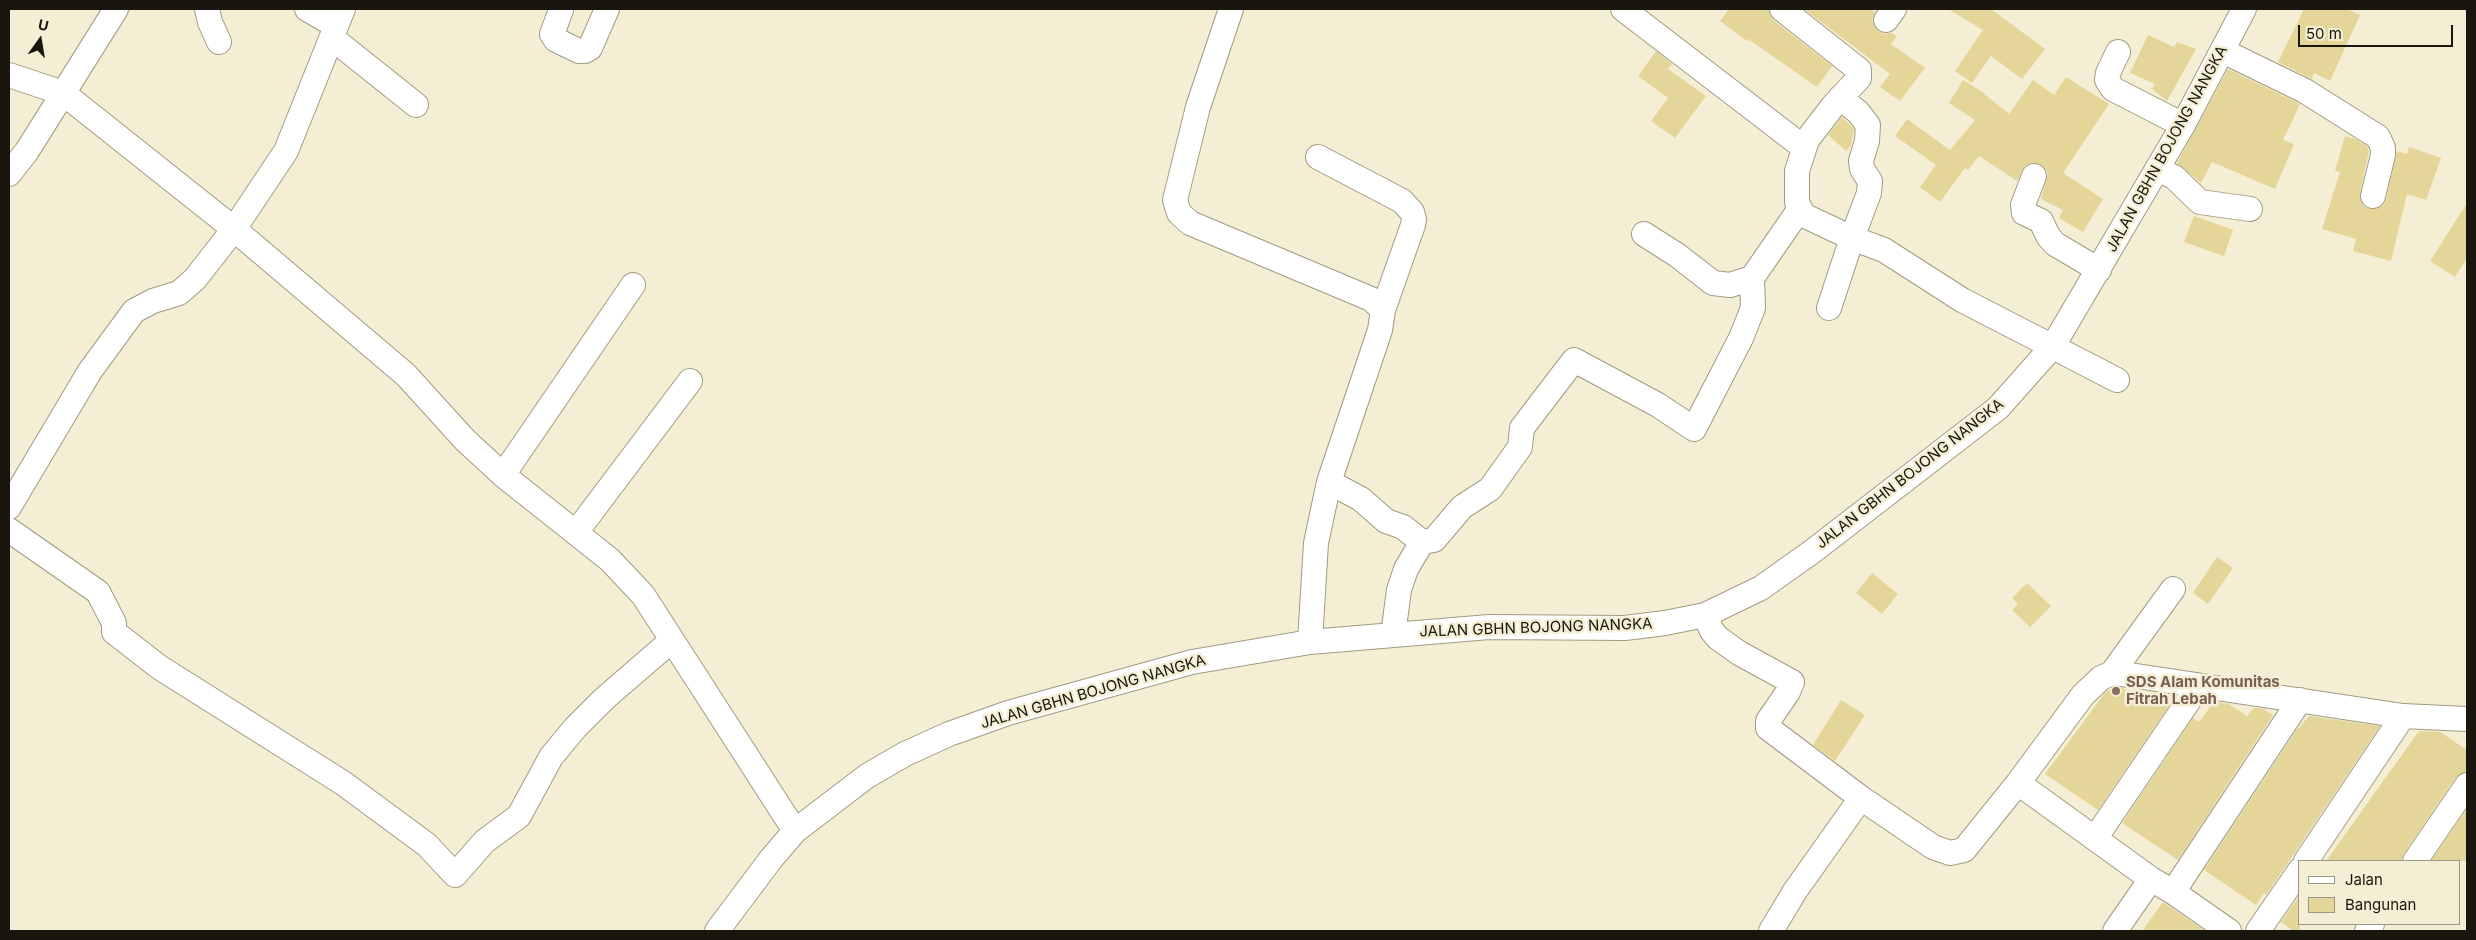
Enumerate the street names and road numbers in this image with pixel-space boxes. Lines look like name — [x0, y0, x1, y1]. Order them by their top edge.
street label: JALAN GBHN BOJONG NANGKA — [2103, 43, 2231, 255]
street label: JALAN GBHN BOJONG NANGKA — [1813, 395, 2007, 553]
street label: JALAN GBHN BOJONG NANGKA — [1419, 615, 1653, 641]
street label: JALAN GBHN BOJONG NANGKA — [978, 651, 1208, 733]

